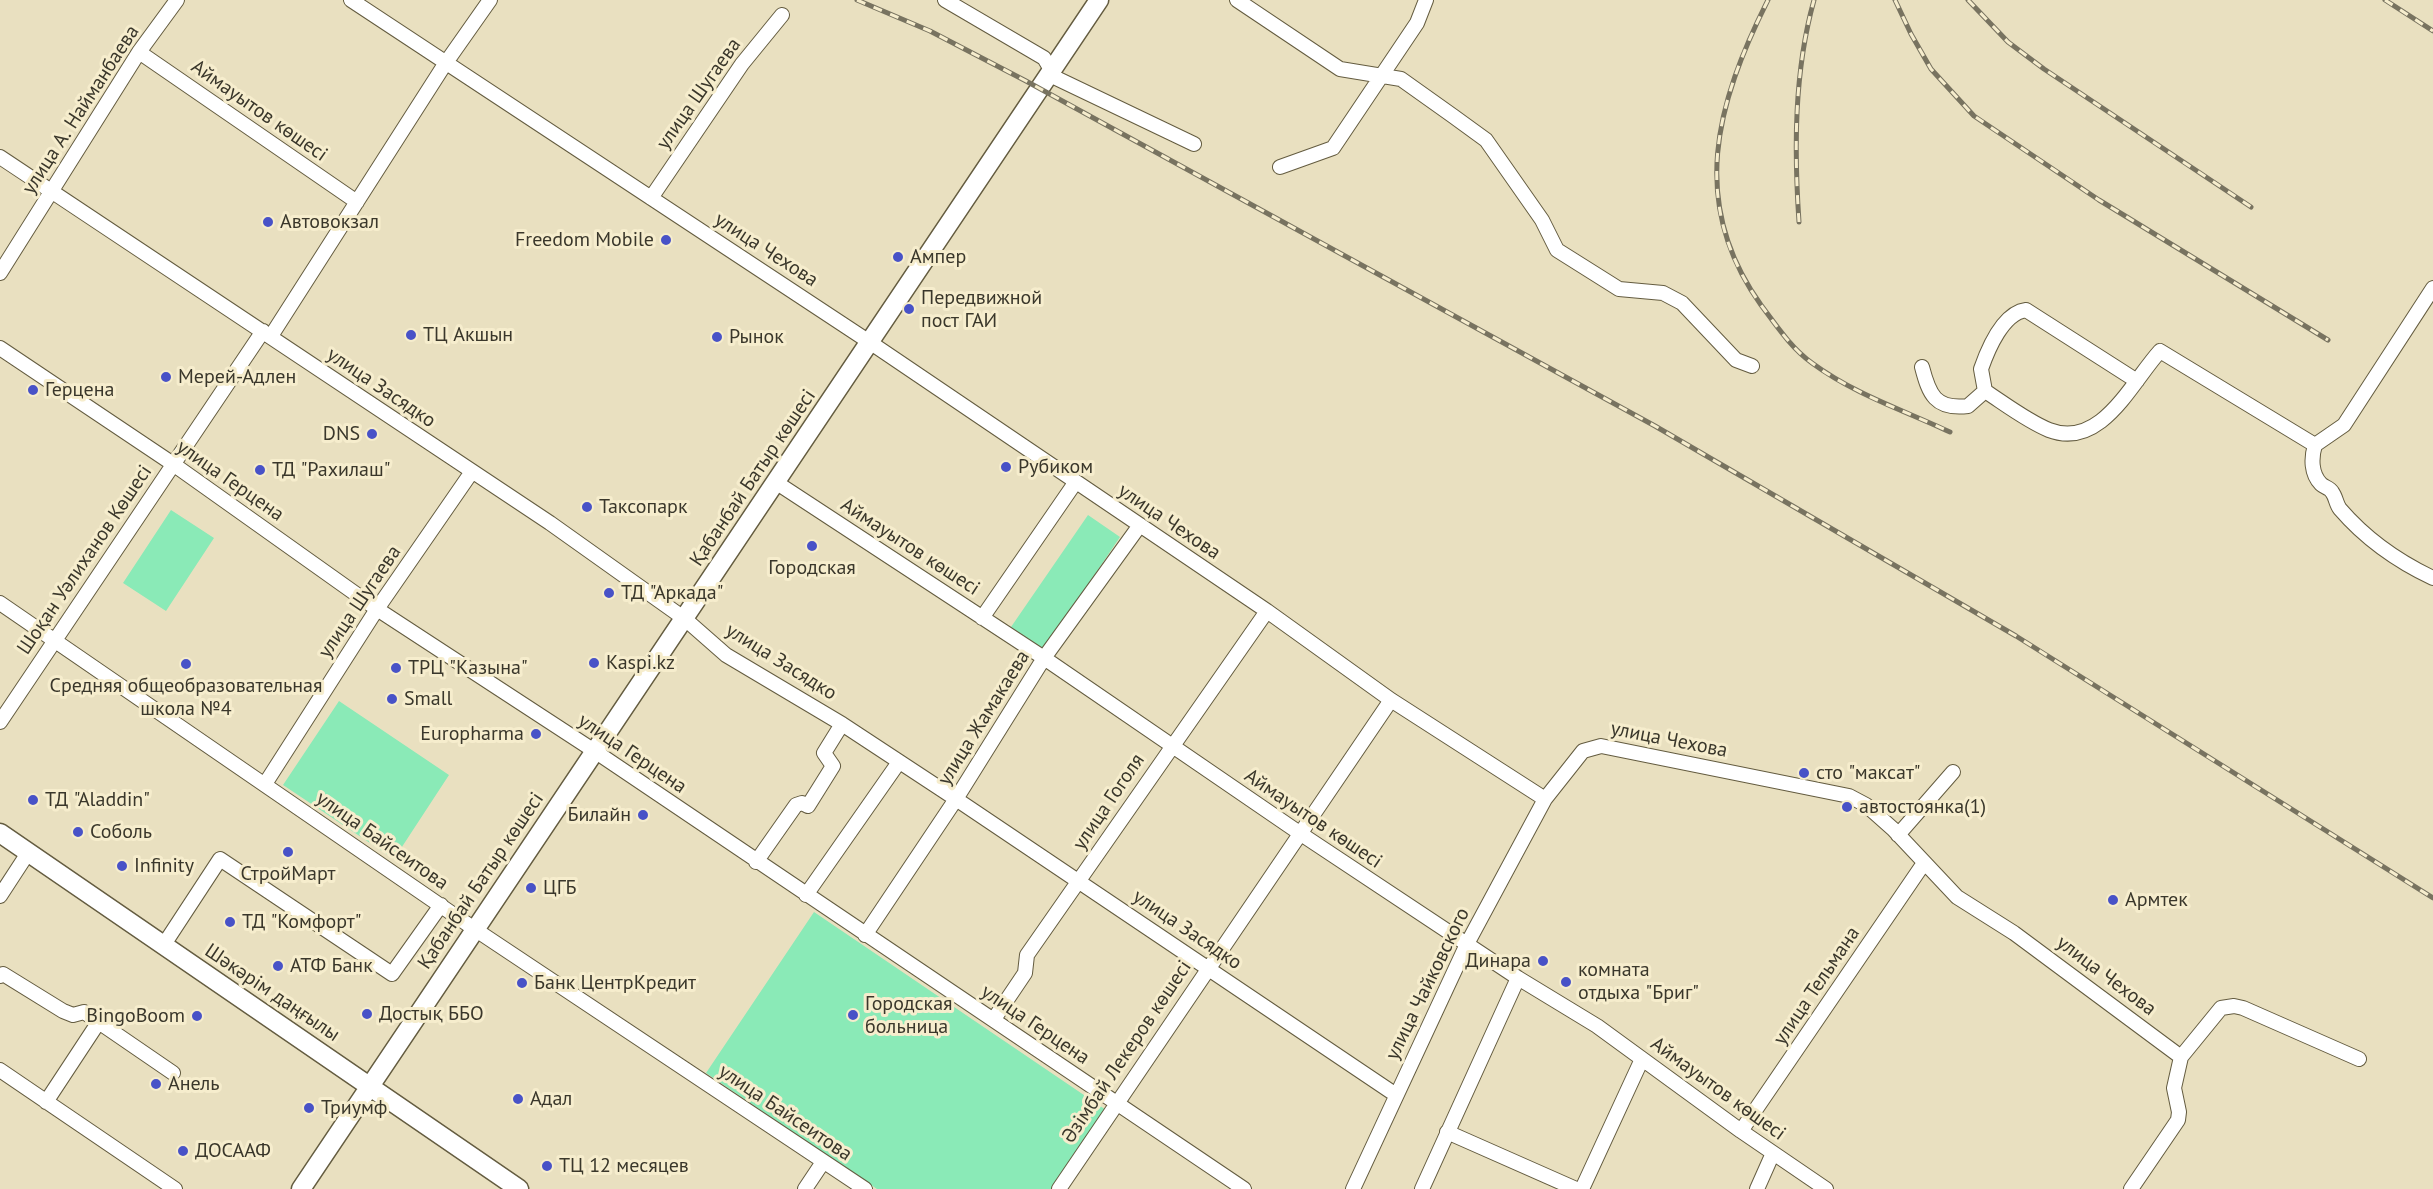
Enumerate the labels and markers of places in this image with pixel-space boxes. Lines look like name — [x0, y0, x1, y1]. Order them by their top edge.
place label: Автовокзал — [280, 210, 379, 234]
marker: Автовокзал — [261, 215, 275, 229]
place label: Freedom Mobile — [515, 228, 654, 252]
marker: Freedom Mobile — [659, 233, 673, 247]
place label: Ампер — [910, 245, 966, 269]
marker: Ампер — [891, 250, 905, 264]
place label: Передвижной пост ГАИ — [921, 286, 1042, 333]
marker: Передвижной пост ГАИ — [902, 302, 916, 316]
place label: ТЦ Акшын — [423, 323, 513, 347]
place label: Рынок — [729, 325, 784, 349]
marker: ТЦ Акшын — [404, 328, 418, 342]
marker: Рынок — [710, 330, 724, 344]
place label: Мерей-Адлен — [178, 365, 296, 389]
marker: Мерей-Адлен — [159, 370, 173, 384]
place label: Герцена — [45, 378, 114, 402]
marker: Герцена — [26, 383, 40, 397]
place label: DNS — [323, 422, 360, 446]
marker: DNS — [365, 427, 379, 441]
place label: Рубиком — [1018, 455, 1093, 479]
place label: ТД "Рахилаш" — [272, 458, 390, 482]
marker: Рубиком — [999, 460, 1013, 474]
marker: ТД "Рахилаш" — [253, 463, 267, 477]
place label: Таксопарк — [599, 495, 687, 519]
marker: Таксопарк — [580, 500, 594, 514]
marker: Городская — [805, 539, 819, 553]
place label: Городская — [768, 556, 856, 580]
place label: ТД "Аркада" — [621, 581, 723, 605]
marker: ТД "Аркада" — [602, 586, 616, 600]
place label: Kaspi.kz — [606, 651, 675, 675]
place label: ТРЦ "Казына" — [408, 656, 528, 680]
marker: Kaspi.kz — [587, 656, 601, 670]
marker: Средняя общеобразовательная школа №4 — [179, 657, 193, 671]
marker: ТРЦ "Казына" — [389, 661, 403, 675]
place label: Средняя общеобразовательная школа №4 — [50, 674, 322, 721]
place label: Small — [404, 687, 452, 711]
marker: Small — [385, 692, 399, 706]
place label: Europharma — [420, 722, 524, 746]
marker: Europharma — [529, 727, 543, 741]
place label: сто "максат" — [1816, 761, 1921, 785]
marker: сто "максат" — [1797, 766, 1811, 780]
place label: ТД "Aladdin" — [45, 788, 150, 812]
marker: ТД "Aladdin" — [26, 793, 40, 807]
place label: автостоянка(1) — [1859, 795, 1986, 819]
marker: автостоянка(1) — [1840, 800, 1854, 814]
place label: Билайн — [567, 803, 631, 827]
marker: Билайн — [636, 808, 650, 822]
place label: Соболь — [90, 820, 152, 844]
marker: Соболь — [71, 825, 85, 839]
marker: СтройМарт — [281, 845, 295, 859]
place label: Infinity — [134, 854, 194, 878]
marker: Infinity — [115, 859, 129, 873]
place label: СтройМарт — [241, 862, 335, 886]
place label: ЦГБ — [543, 876, 577, 900]
marker: ЦГБ — [524, 881, 538, 895]
place label: Армтек — [2125, 888, 2188, 912]
marker: Армтек — [2106, 893, 2120, 907]
place label: ТД "Комфорт" — [242, 910, 361, 934]
marker: ТД "Комфорт" — [223, 915, 237, 929]
place label: Динара — [1465, 949, 1531, 973]
place label: АТФ Банк — [290, 954, 373, 978]
marker: Динара — [1536, 954, 1550, 968]
place label: комната отдыха "Бриг" — [1578, 958, 1699, 1005]
marker: АТФ Банк — [271, 959, 285, 973]
place label: Банк ЦентрКредит — [534, 971, 696, 995]
marker: комната отдыха "Бриг" — [1559, 975, 1573, 989]
marker: Банк ЦентрКредит — [515, 976, 529, 990]
place label: Городская больница — [865, 992, 953, 1039]
place label: Достық ББО — [379, 1002, 484, 1026]
place label: BingoBoom — [86, 1004, 185, 1028]
marker: Достық ББО — [360, 1007, 374, 1021]
marker: Городская больница — [846, 1008, 860, 1022]
marker: BingoBoom — [190, 1009, 204, 1023]
place label: Анель — [168, 1072, 220, 1096]
marker: Анель — [149, 1077, 163, 1091]
place label: Адал — [530, 1087, 572, 1111]
marker: Адал — [511, 1092, 525, 1106]
place label: Триумф — [321, 1096, 387, 1120]
marker: Триумф — [302, 1101, 316, 1115]
place label: ДОСААФ — [195, 1139, 271, 1163]
marker: ДОСААФ — [176, 1144, 190, 1158]
place label: ТЦ 12 месяцев — [559, 1154, 689, 1178]
marker: ТЦ 12 месяцев — [540, 1159, 554, 1173]

